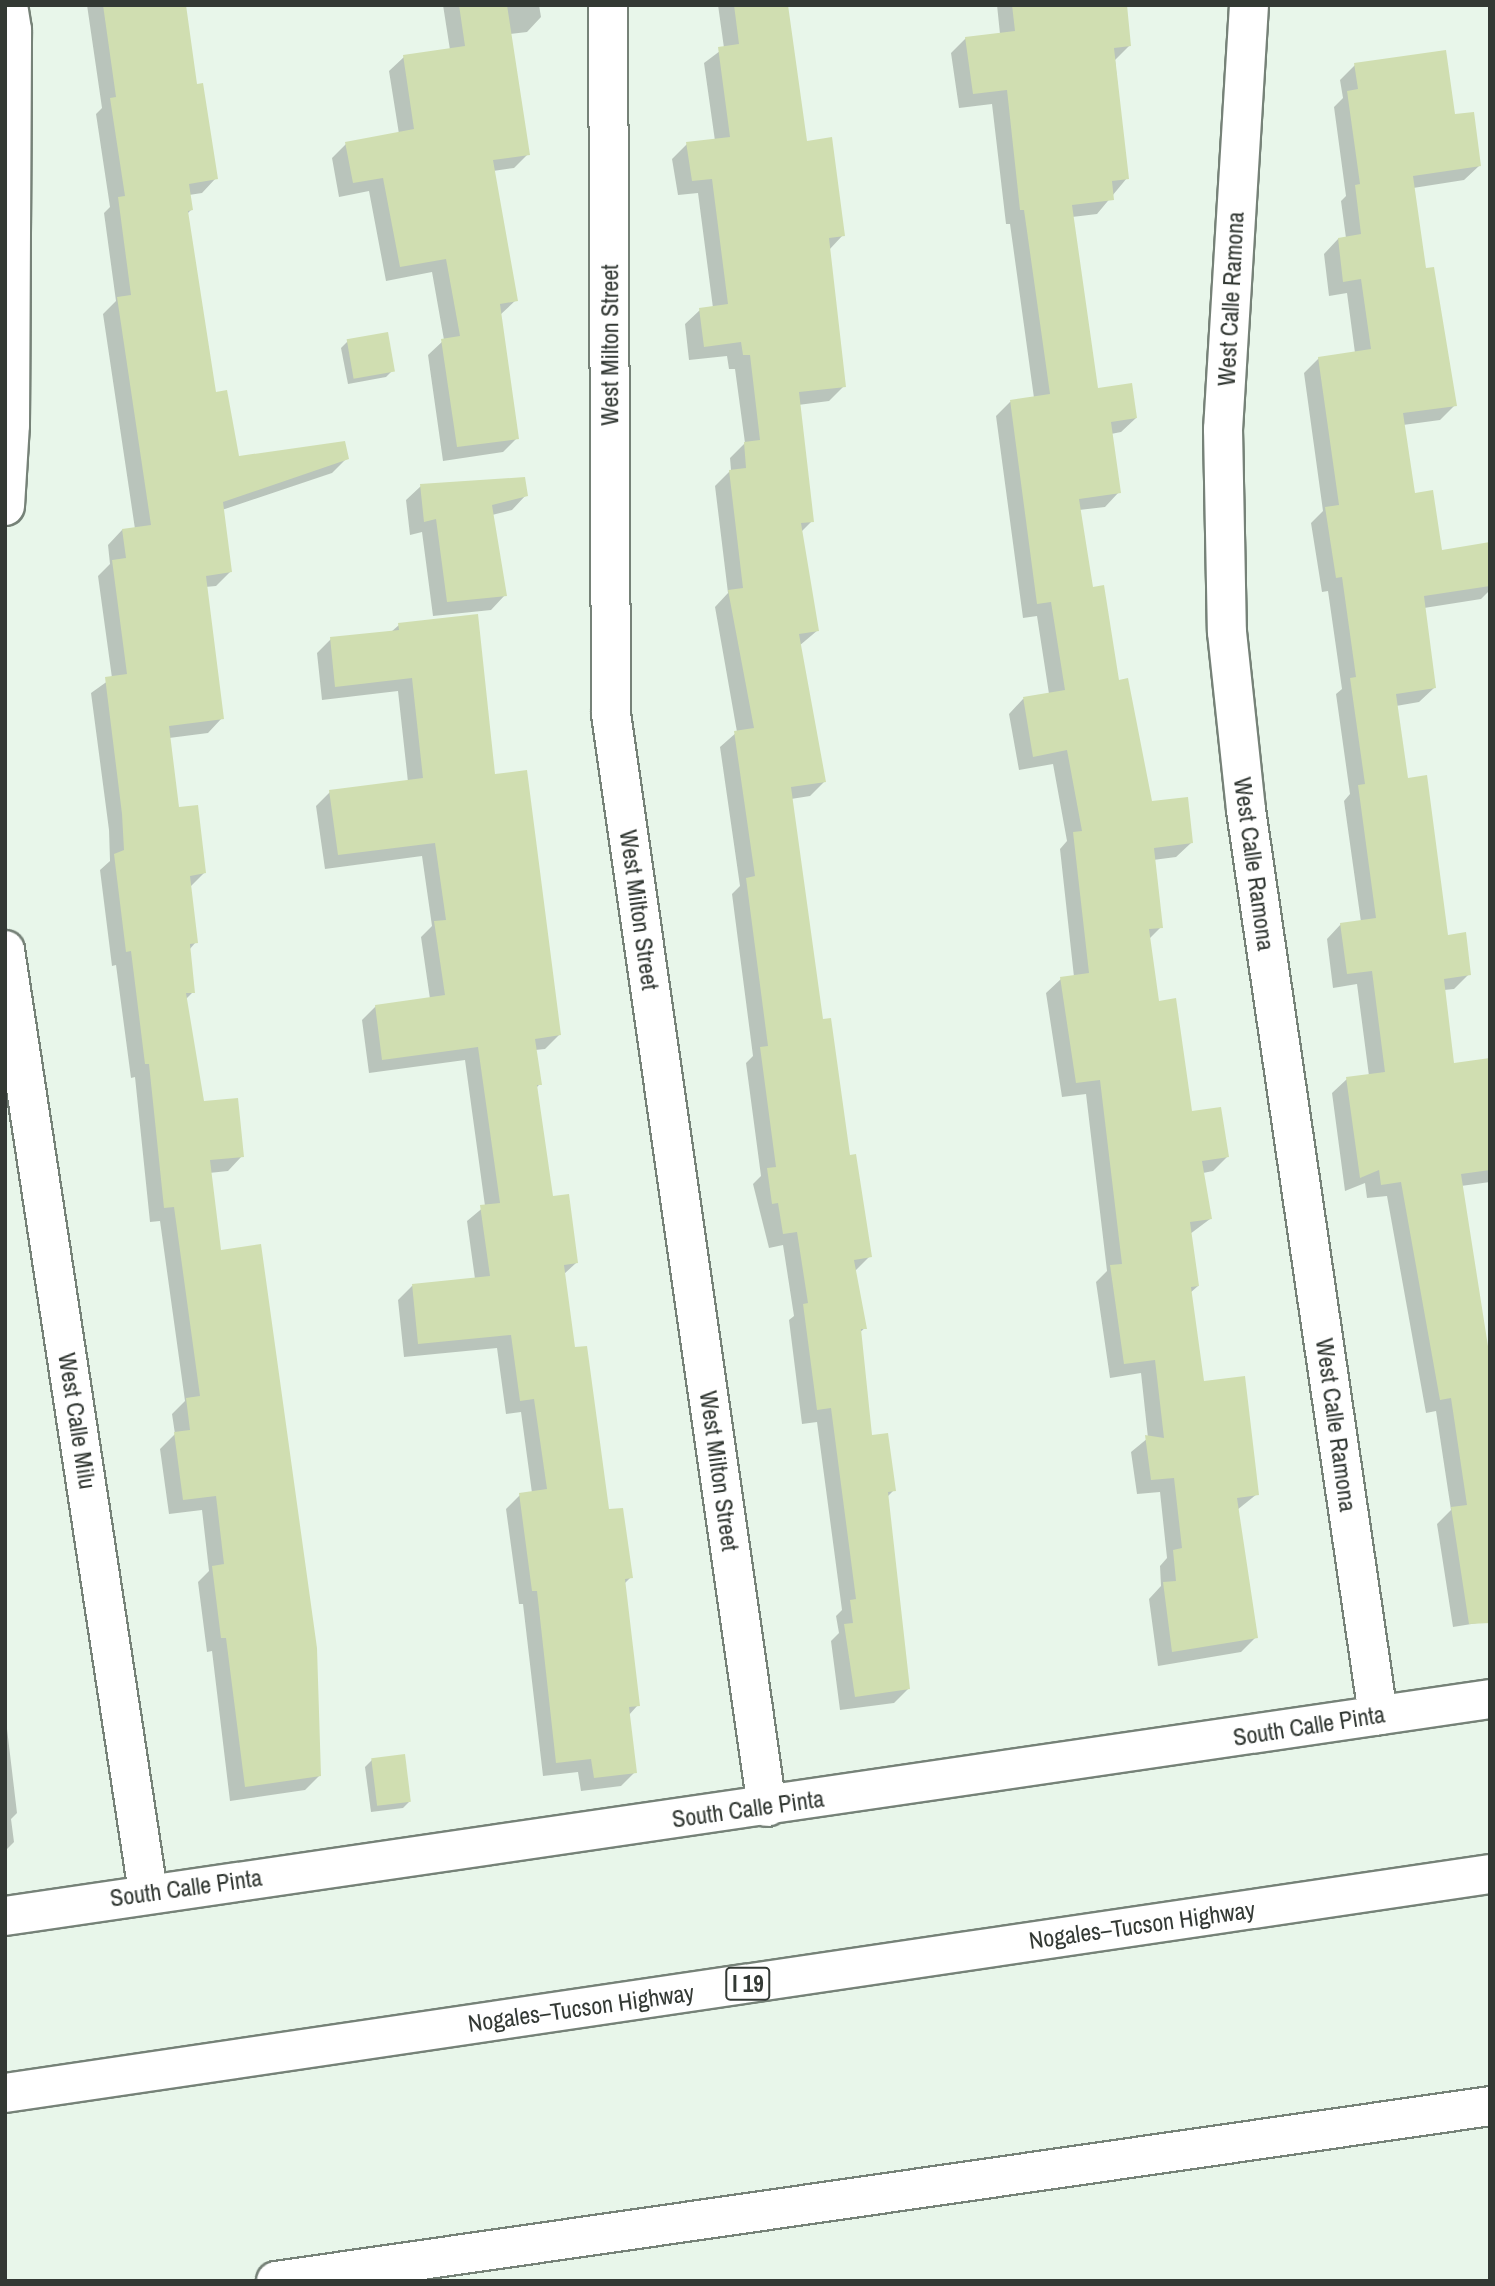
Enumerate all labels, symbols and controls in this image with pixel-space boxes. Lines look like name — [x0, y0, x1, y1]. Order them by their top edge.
street label: West Calle Ramona — [1212, 211, 1250, 387]
street label: West Milton Street — [596, 264, 624, 426]
street label: West Calle Ramona — [1228, 776, 1280, 952]
street label: West Milton Street — [613, 828, 665, 992]
street label: West Calle Ramona — [1310, 1337, 1362, 1513]
street label: West Calle Milu — [52, 1351, 102, 1491]
street label: West Milton Street — [693, 1389, 745, 1553]
street label: South Calle Pinta — [1231, 1700, 1387, 1752]
street label: South Calle Pinta — [670, 1784, 826, 1834]
street label: South Calle Pinta — [108, 1863, 264, 1913]
street label: Nogales–Tucson Highway — [1027, 1895, 1257, 1955]
road number: I 19 — [725, 1965, 771, 2004]
street label: Nogales–Tucson Highway — [466, 1978, 696, 2038]

